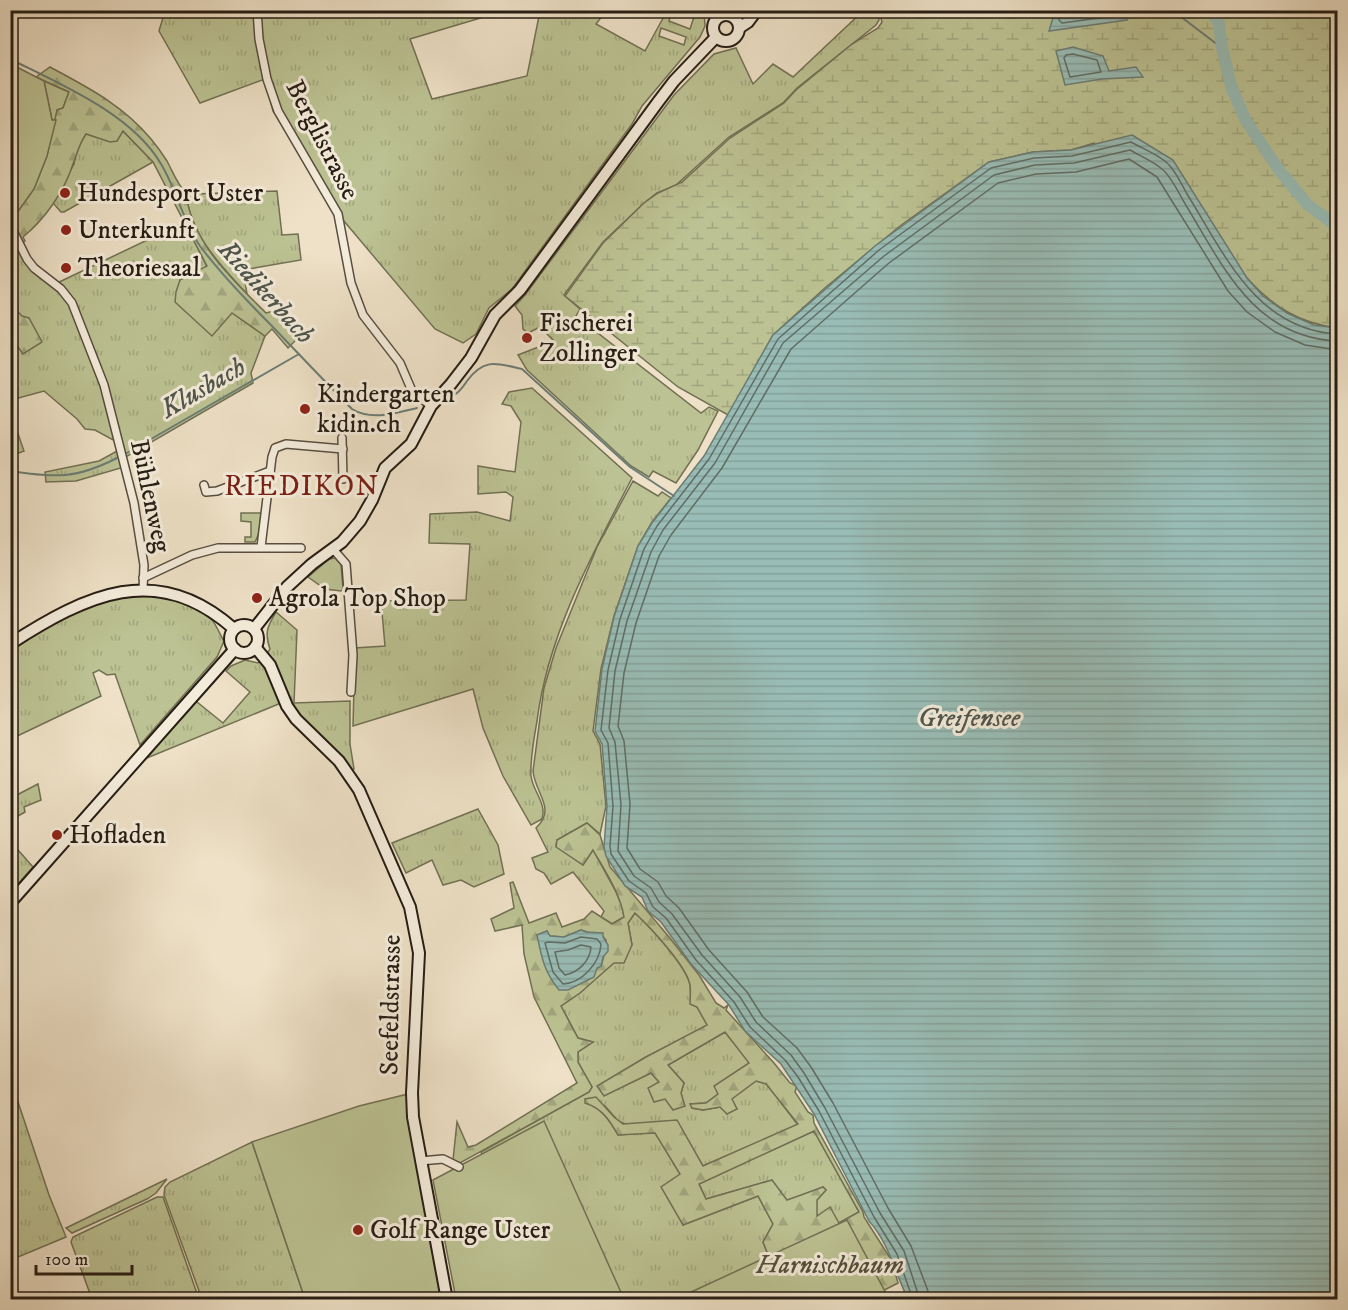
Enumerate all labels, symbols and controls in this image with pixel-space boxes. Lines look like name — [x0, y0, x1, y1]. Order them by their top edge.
street label: Berglistrasse — [278, 75, 366, 205]
place label: Hundesport Uster — [77, 177, 263, 210]
marker: Hundesport Uster — [58, 186, 72, 200]
place label: Unterkunft — [78, 214, 195, 247]
marker: Unterkunft — [59, 223, 73, 237]
water label: Riedikerbach — [210, 232, 322, 351]
place label: Theoriesaal — [78, 252, 200, 285]
marker: Theoriesaal — [59, 261, 73, 275]
place label: Fischerei Zollinger — [539, 307, 638, 370]
marker: Fischerei Zollinger — [520, 331, 534, 345]
water label: Klusbach — [153, 350, 252, 426]
place label: Kindergarten kidin.ch — [317, 378, 455, 441]
marker: Kindergarten kidin.ch — [298, 402, 312, 416]
street label: Bühlenweg — [122, 437, 178, 556]
district label: RIEDIKON — [224, 469, 380, 504]
place label: Agrola Top Shop — [269, 582, 446, 615]
marker: Agrola Top Shop — [250, 591, 264, 605]
water label: Greifensee — [918, 701, 1021, 735]
place label: Hofladen — [69, 819, 167, 852]
marker: Hofladen — [50, 828, 64, 842]
street label: Seefeldstrasse — [373, 934, 409, 1076]
place label: Golf Range Uster — [370, 1214, 551, 1247]
marker: Golf Range Uster — [351, 1223, 365, 1237]
scale bar — [36, 1238, 132, 1276]
text: 100 m — [45, 1249, 88, 1271]
park label: Harnischbaum — [755, 1249, 904, 1282]

